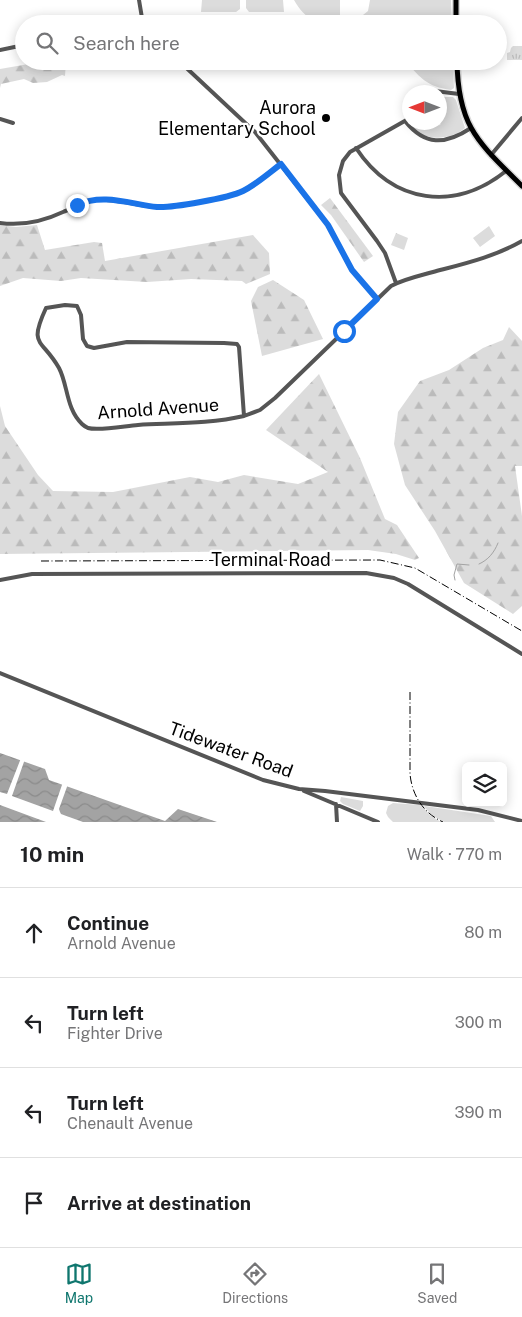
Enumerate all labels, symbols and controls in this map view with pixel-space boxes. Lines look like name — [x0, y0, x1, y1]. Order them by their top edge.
search box — [15, 15, 507, 70]
icon: search — [33, 29, 61, 57]
text: Search here — [73, 32, 180, 54]
north arrow — [402, 85, 447, 130]
place label: Aurora Elementary School — [158, 97, 316, 139]
marker: Aurora Elementary School — [320, 112, 332, 124]
route end — [66, 194, 89, 217]
route start — [333, 320, 356, 343]
street label: Arnold Avenue — [96, 394, 220, 423]
street label: Terminal Road — [211, 549, 331, 570]
street label: Tidewater Road — [166, 717, 296, 782]
map controls — [462, 762, 507, 807]
button: layers — [462, 762, 507, 807]
text: 10 min — [20, 842, 84, 867]
text: Walk · 770 m — [407, 845, 502, 864]
text: Continue — [67, 912, 149, 934]
icon: ahead — [20, 919, 48, 947]
text: 80 m — [464, 923, 502, 942]
text: Arnold Avenue — [67, 934, 176, 953]
text: Turn left — [67, 1002, 144, 1024]
icon: left — [20, 1009, 48, 1037]
text: 300 m — [455, 1013, 502, 1032]
text: Fighter Drive — [67, 1024, 163, 1043]
text: Turn left — [67, 1092, 144, 1114]
icon: left — [20, 1099, 48, 1127]
text: 390 m — [455, 1103, 502, 1122]
text: Chenault Avenue — [67, 1114, 193, 1133]
icon: arrive — [20, 1189, 48, 1217]
text: Arrive at destination — [67, 1192, 251, 1214]
tab: Map — [65, 1260, 93, 1306]
tab: Directions — [222, 1260, 288, 1306]
tab: Saved — [417, 1260, 457, 1306]

